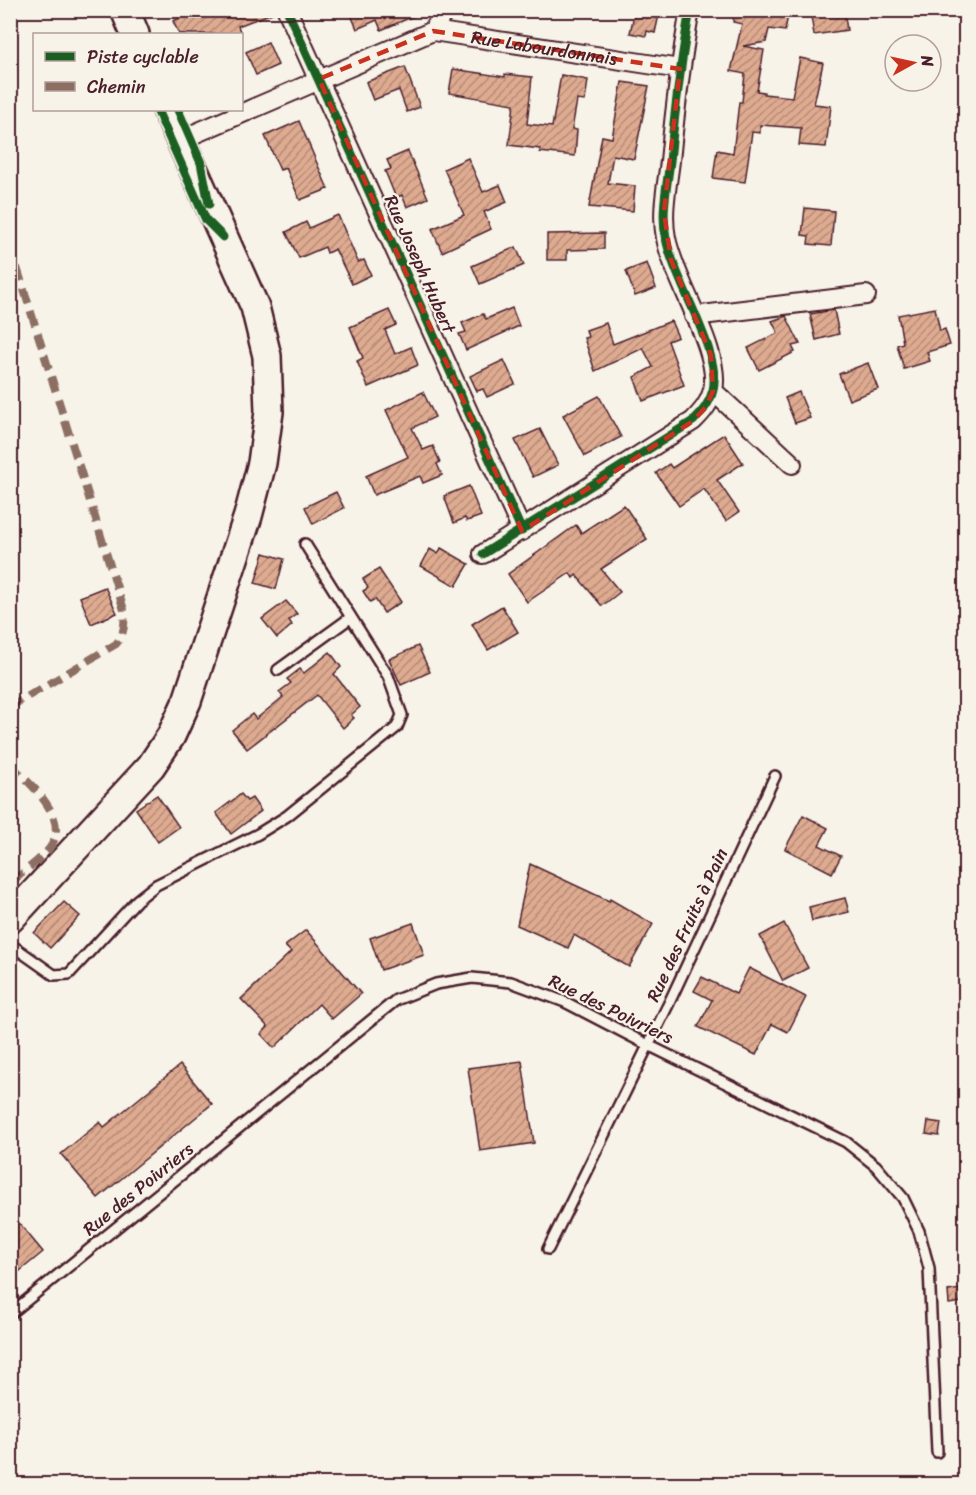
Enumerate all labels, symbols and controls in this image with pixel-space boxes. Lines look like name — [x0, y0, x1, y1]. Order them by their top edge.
street label: Rue Labourdonnais — [469, 21, 620, 75]
legend — [33, 33, 243, 111]
north arrow — [883, 33, 943, 93]
text: Piste cyclable — [87, 41, 199, 73]
text: N — [912, 52, 943, 69]
text: Chemin — [87, 71, 146, 103]
street label: Rue Joseph Hubert — [375, 190, 465, 339]
street label: Rue des Fruits à Pain — [637, 842, 737, 1007]
street label: Rue des Poivriers — [543, 965, 679, 1053]
street label: Rue des Poivriers — [75, 1134, 201, 1244]

